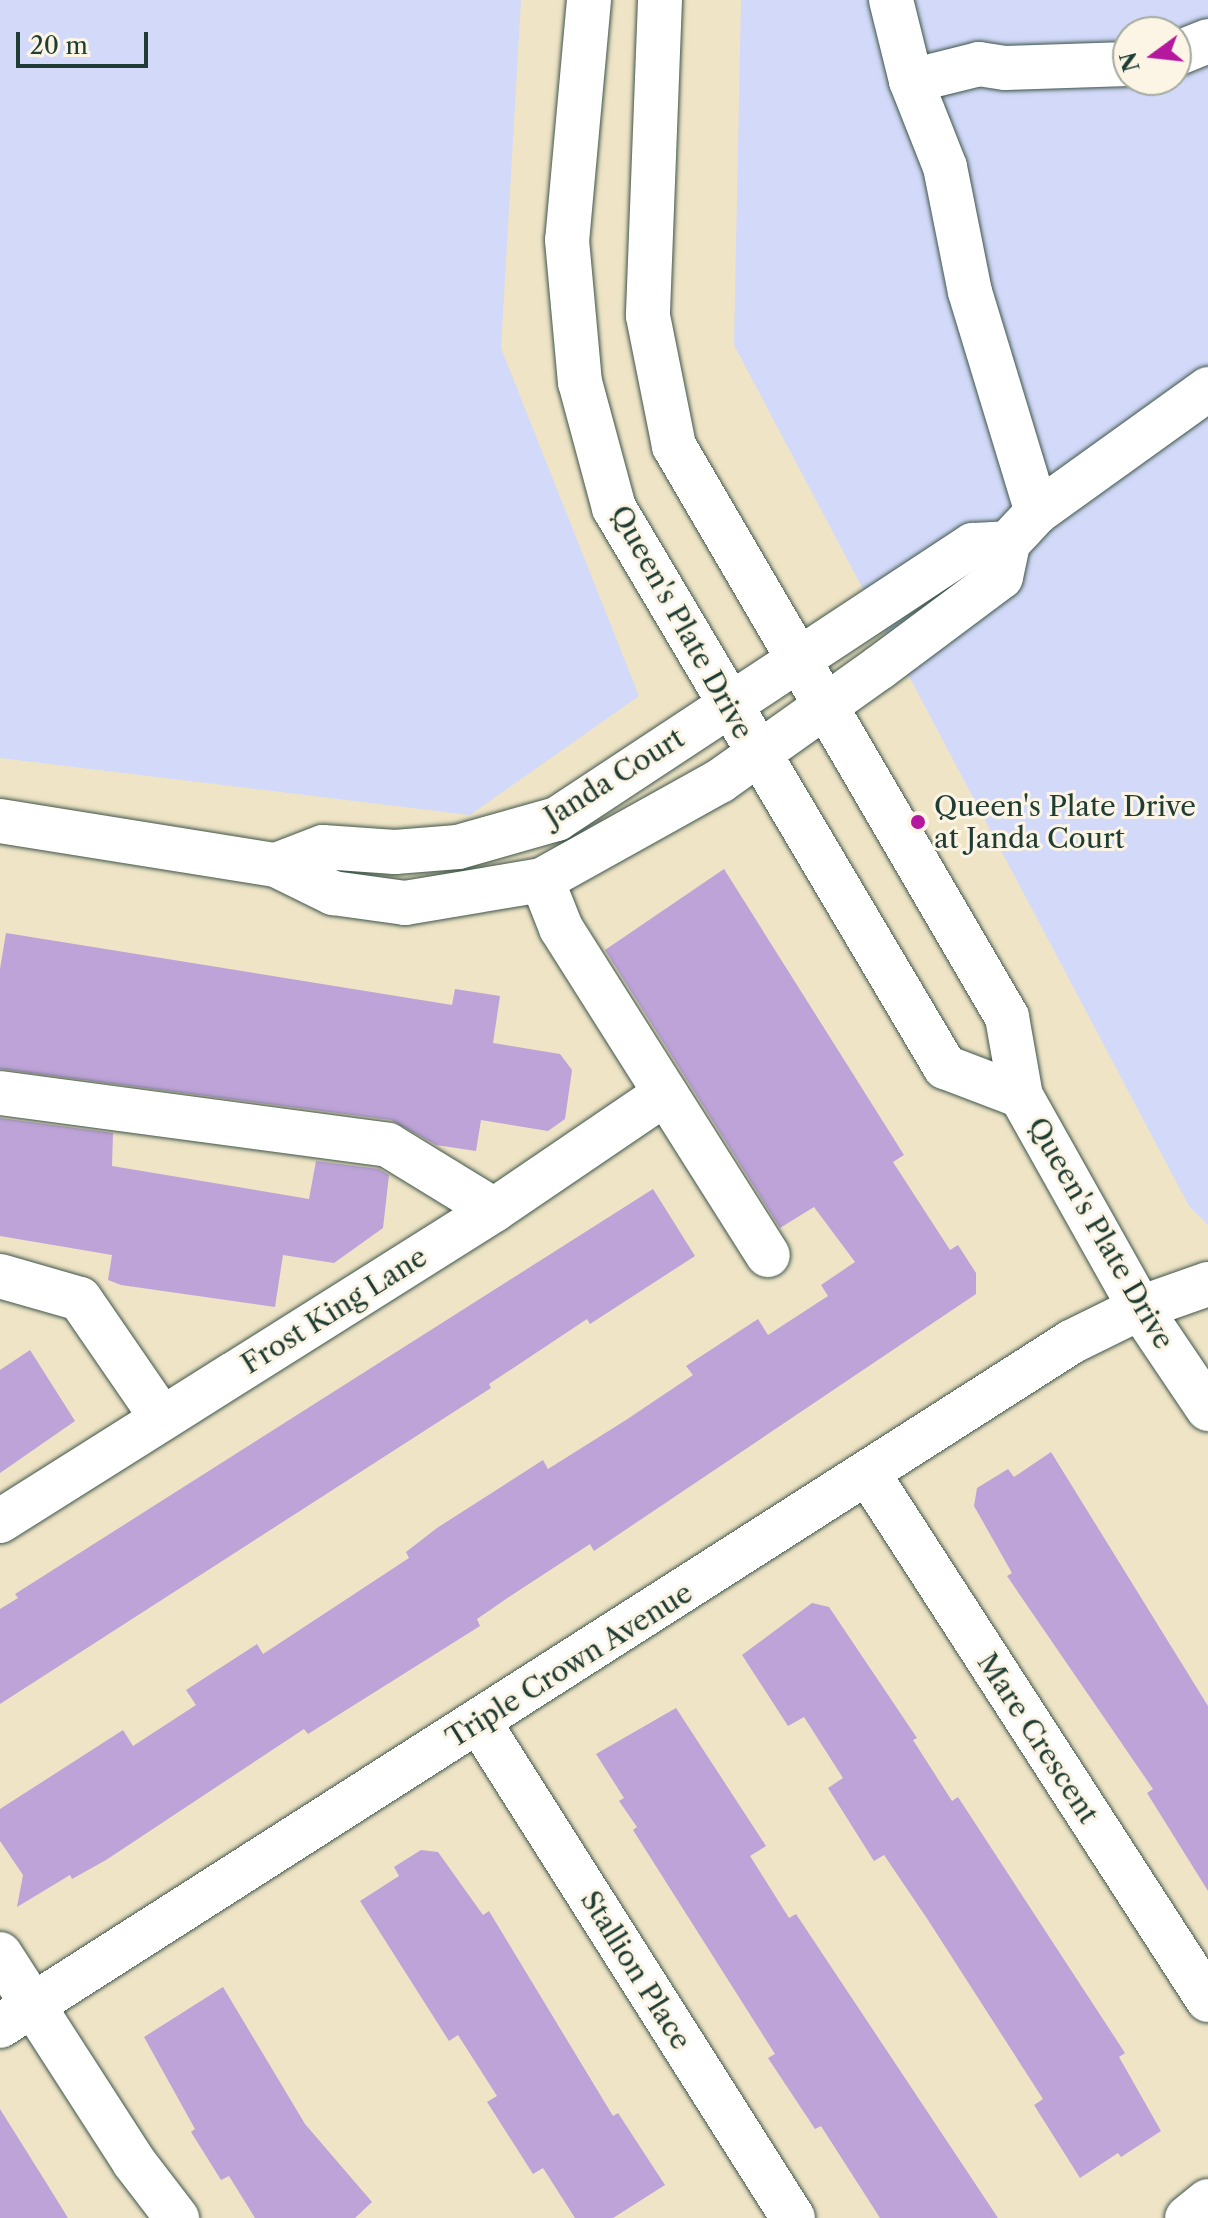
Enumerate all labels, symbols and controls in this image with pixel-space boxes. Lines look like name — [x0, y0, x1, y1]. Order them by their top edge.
scale bar — [20, 16, 152, 66]
north arrow — [1112, 16, 1192, 96]
text: 20 m — [30, 31, 88, 60]
text: N — [1115, 49, 1146, 75]
street label: Queen's Plate Drive — [604, 499, 760, 745]
street label: Janda Court — [538, 721, 690, 833]
place label: Queen's Plate Drive at Janda Court — [934, 789, 1196, 855]
marker: Queen's Plate Drive at Janda Court — [909, 813, 927, 831]
street label: Queen's Plate Drive — [1021, 1111, 1181, 1355]
street label: Frost King Lane — [235, 1239, 433, 1381]
street label: Triple Crown Avenue — [439, 1575, 699, 1755]
street label: Mare Crescent — [971, 1647, 1105, 1829]
street label: Stallion Place — [574, 1884, 698, 2056]

